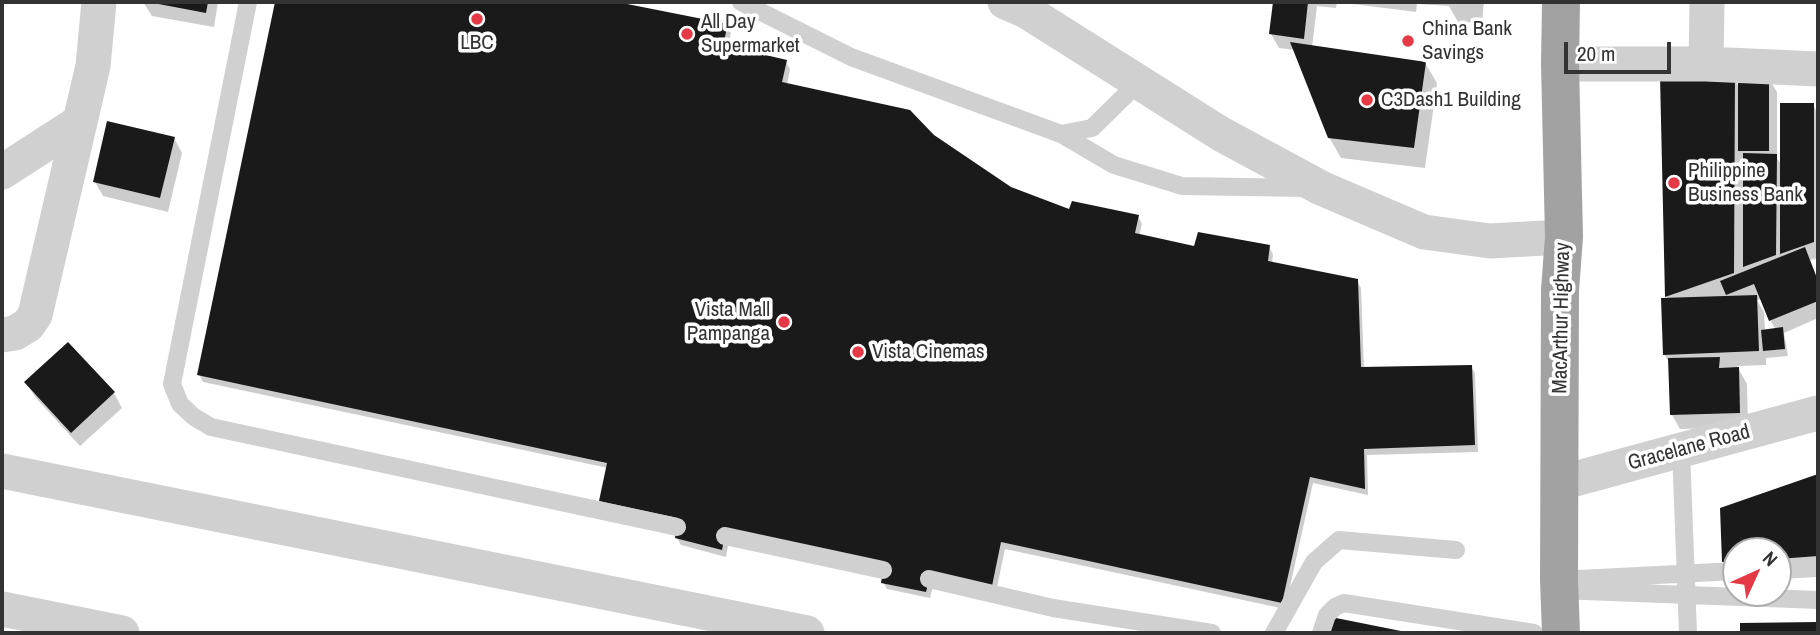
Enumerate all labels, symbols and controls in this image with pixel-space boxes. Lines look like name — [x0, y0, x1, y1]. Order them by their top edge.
place label: All Day Supermarket — [701, 9, 800, 59]
marker: LBC — [469, 11, 485, 27]
place label: China Bank Savings — [1422, 16, 1512, 66]
marker: All Day Supermarket — [679, 26, 695, 42]
scale bar — [1568, 28, 1675, 72]
place label: LBC — [460, 30, 494, 56]
marker: China Bank Savings — [1400, 33, 1416, 49]
text: 20 m — [1577, 39, 1615, 68]
place label: C3Dash1 Building — [1381, 87, 1521, 113]
marker: C3Dash1 Building — [1359, 92, 1375, 108]
place label: Philippine Business Bank — [1688, 158, 1803, 208]
marker: Philippine Business Bank — [1666, 175, 1682, 191]
street label: MacArthur Highway — [1548, 242, 1576, 394]
place label: Vista Mall Pampanga — [687, 297, 770, 347]
marker: Vista Mall Pampanga — [776, 314, 792, 330]
place label: Vista Cinemas — [872, 339, 985, 365]
marker: Vista Cinemas — [850, 344, 866, 360]
street label: Gracelane Road — [1625, 420, 1753, 476]
north arrow — [1722, 537, 1792, 607]
text: N — [1757, 545, 1784, 572]

